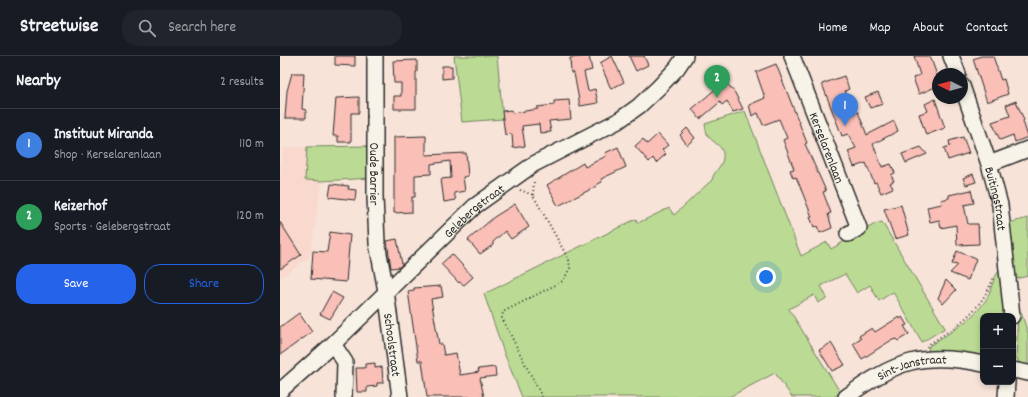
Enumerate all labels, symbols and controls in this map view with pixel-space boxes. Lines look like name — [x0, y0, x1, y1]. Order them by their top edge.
search box — [122, 10, 402, 46]
text: Streetwise — [20, 14, 98, 41]
icon: search — [136, 17, 158, 39]
text: Search here — [168, 17, 236, 39]
text: Home — [818, 18, 847, 38]
text: Map — [869, 18, 891, 38]
text: About — [913, 18, 944, 38]
text: Contact — [966, 18, 1008, 38]
pin: 2 — [704, 65, 730, 98]
north arrow — [932, 68, 968, 104]
text: Nearby — [16, 70, 60, 94]
text: 2 results — [220, 73, 264, 92]
pin: 1 — [832, 93, 858, 126]
street label: Kerselarenlaan — [803, 110, 848, 187]
text: Instituut Miranda — [54, 124, 153, 146]
text: 1 — [28, 135, 30, 154]
text: 110 m — [239, 135, 264, 154]
street label: Oude Barrier — [363, 143, 382, 206]
text: Shop · Kerselarenlaan — [54, 146, 161, 165]
street label: Buitingstraat — [978, 165, 1010, 232]
street label: Gelebergstraat — [440, 181, 510, 243]
text: Keizerhof — [54, 196, 107, 218]
text: 2 — [26, 207, 32, 226]
text: 120 m — [236, 207, 264, 226]
text: Sports · Gelebergstraat — [54, 218, 171, 237]
button: Save — [16, 264, 136, 304]
button: Share — [144, 264, 264, 304]
your location — [756, 267, 776, 287]
street label: Schoolstraat — [377, 312, 404, 378]
map controls — [980, 313, 1016, 385]
button: + — [980, 313, 1016, 349]
button: − — [980, 349, 1016, 385]
street label: Sint-Janstraat — [874, 352, 947, 387]

